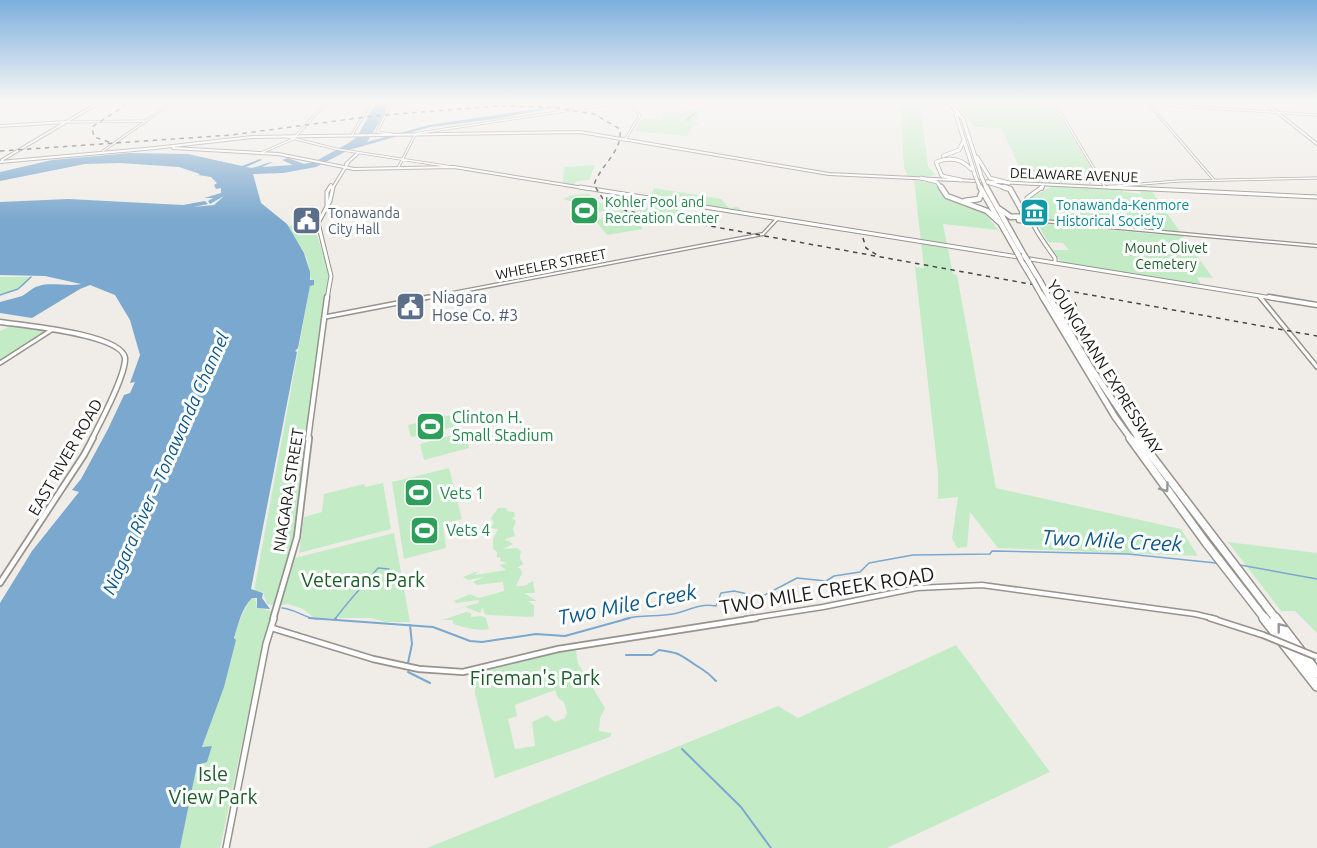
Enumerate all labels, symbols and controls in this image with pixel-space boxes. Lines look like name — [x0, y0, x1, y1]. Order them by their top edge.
street label: DELAWARE AVENUE — [1010, 165, 1139, 185]
sports icon: Kohler Pool and Recreation Center — [568, 194, 600, 226]
place label: Kohler Pool and Recreation Center — [605, 194, 720, 226]
museum icon: Tonawanda-Kenmore Historical Society — [1019, 197, 1051, 229]
place label: Tonawanda-Kenmore Historical Society — [1056, 197, 1189, 229]
public building icon: Tonawanda City Hall — [291, 205, 323, 237]
place label: Tonawanda City Hall — [328, 205, 400, 237]
park label: Mount Olivet Cemetery — [1125, 240, 1208, 272]
street label: WHEELER STREET — [494, 245, 608, 283]
street label: YOUNGMANN EXPRESSWAY — [1044, 276, 1167, 458]
place label: Niagara Hose Co. #3 — [432, 288, 518, 324]
public building icon: Niagara Hose Co. #3 — [395, 290, 427, 322]
water label: Niagara River – Tonawanda Channel — [98, 329, 232, 597]
street label: EAST RIVER ROAD — [24, 396, 106, 518]
place label: Clinton H. Small Stadium — [452, 408, 554, 444]
sports icon: Clinton H. Small Stadium — [415, 410, 447, 442]
street label: NIAGARA STREET — [269, 427, 307, 553]
sports icon: Vets 1 — [403, 477, 435, 509]
one-way arrow — [1158, 482, 1169, 493]
place label: Vets 1 — [440, 484, 484, 502]
sports icon: Vets 4 — [409, 514, 441, 546]
place label: Vets 4 — [446, 521, 490, 539]
water label: Two Mile Creek — [1041, 524, 1183, 556]
street label: TWO MILE CREEK ROAD — [718, 562, 936, 618]
park label: Veterans Park — [301, 568, 425, 591]
water label: Two Mile Creek — [555, 579, 699, 629]
one-way arrow — [1277, 623, 1288, 634]
park label: Fireman's Park — [470, 666, 600, 689]
park label: Isle View Park — [168, 762, 258, 808]

